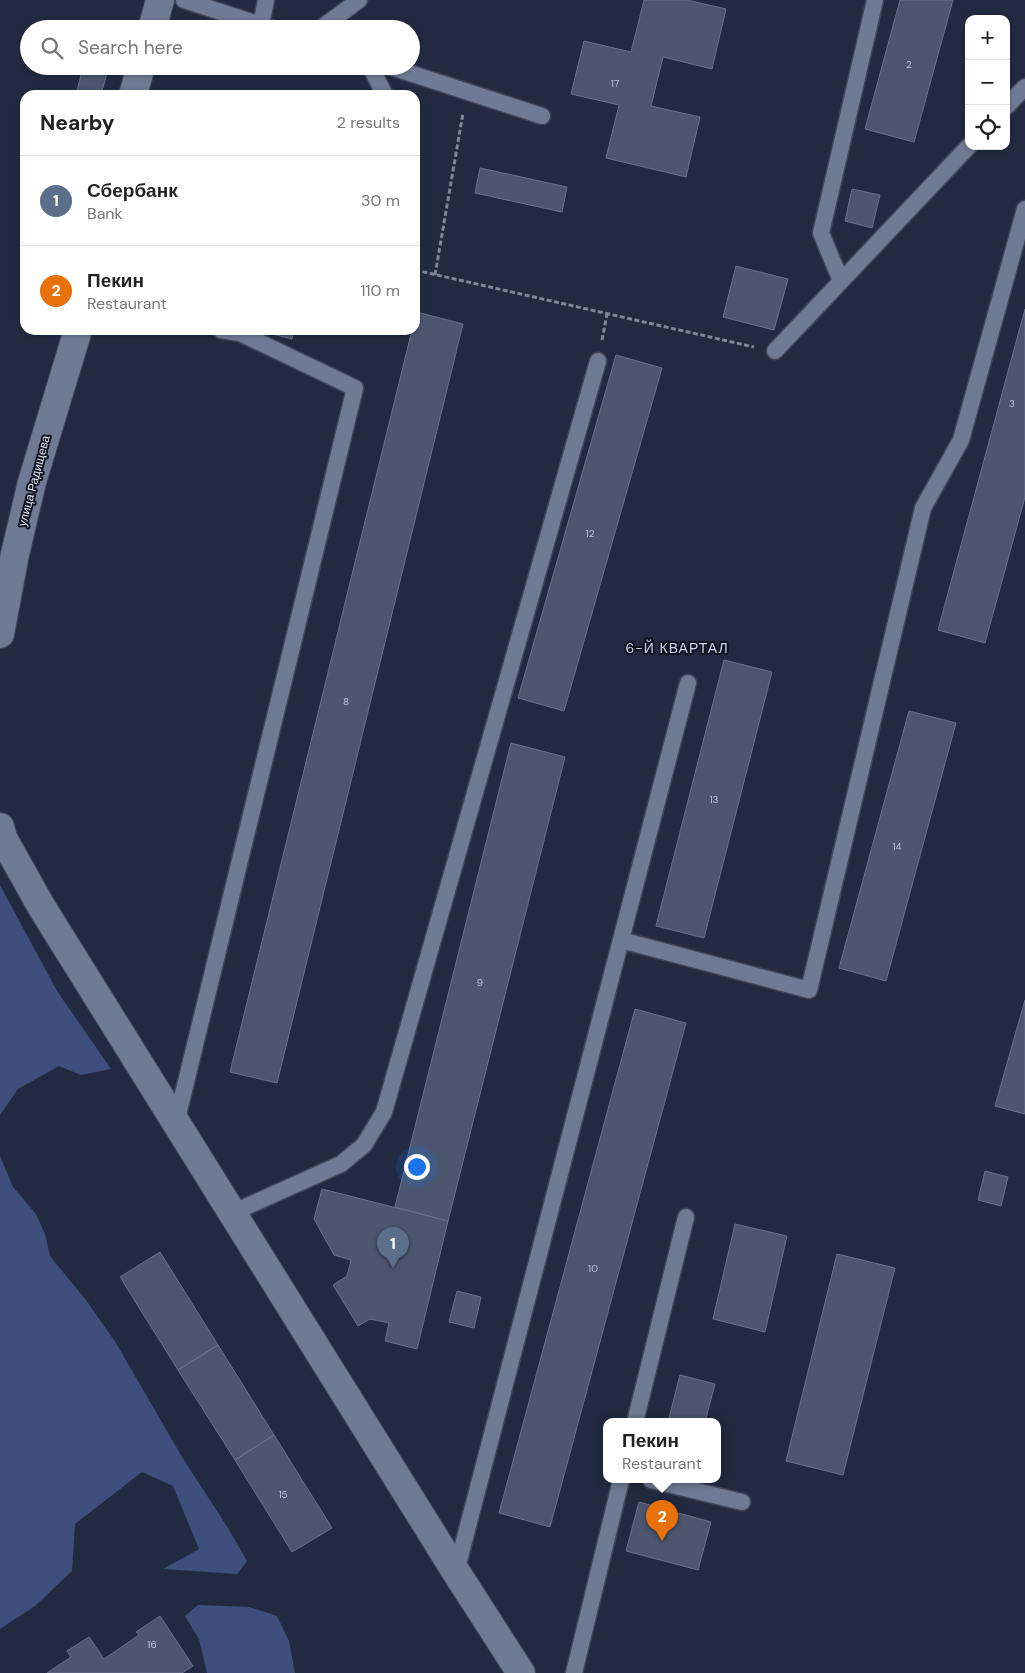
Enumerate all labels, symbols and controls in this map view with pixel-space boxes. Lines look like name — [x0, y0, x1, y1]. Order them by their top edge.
map controls — [965, 15, 1010, 150]
button: + — [965, 15, 1010, 60]
search box — [20, 20, 420, 75]
icon: search — [38, 34, 66, 62]
text: Search here — [78, 35, 183, 60]
house number: 2 — [906, 58, 912, 71]
button: − — [965, 60, 1010, 105]
house number: 17 — [611, 77, 619, 90]
button: locate — [965, 105, 1010, 150]
text: Nearby — [40, 109, 114, 137]
text: 2 results — [337, 112, 400, 133]
text: Сбербанк — [87, 178, 178, 203]
text: 1 — [53, 190, 59, 211]
text: 30 m — [361, 190, 400, 211]
text: Bank — [87, 203, 123, 224]
text: Пекин — [87, 268, 144, 293]
text: 2 — [51, 280, 61, 301]
text: 110 m — [361, 280, 400, 301]
text: Restaurant — [87, 293, 167, 314]
house number: 3 — [1009, 397, 1015, 410]
street label: улица Радищева — [14, 433, 54, 528]
house number: 12 — [586, 527, 595, 540]
district label: 6-Й КВАРТАЛ — [625, 639, 729, 657]
house number: 8 — [343, 695, 349, 708]
house number: 13 — [709, 793, 719, 806]
house number: 14 — [892, 840, 902, 853]
house number: 9 — [477, 976, 483, 989]
your location — [404, 1154, 430, 1180]
pin: 1 — [377, 1227, 409, 1268]
house number: 10 — [588, 1262, 598, 1275]
popup — [603, 1418, 721, 1483]
text: Пекин — [622, 1428, 679, 1453]
text: Restaurant — [622, 1453, 702, 1474]
house number: 15 — [278, 1488, 288, 1501]
pin: 2 — [646, 1500, 678, 1541]
house number: 16 — [147, 1638, 157, 1651]

